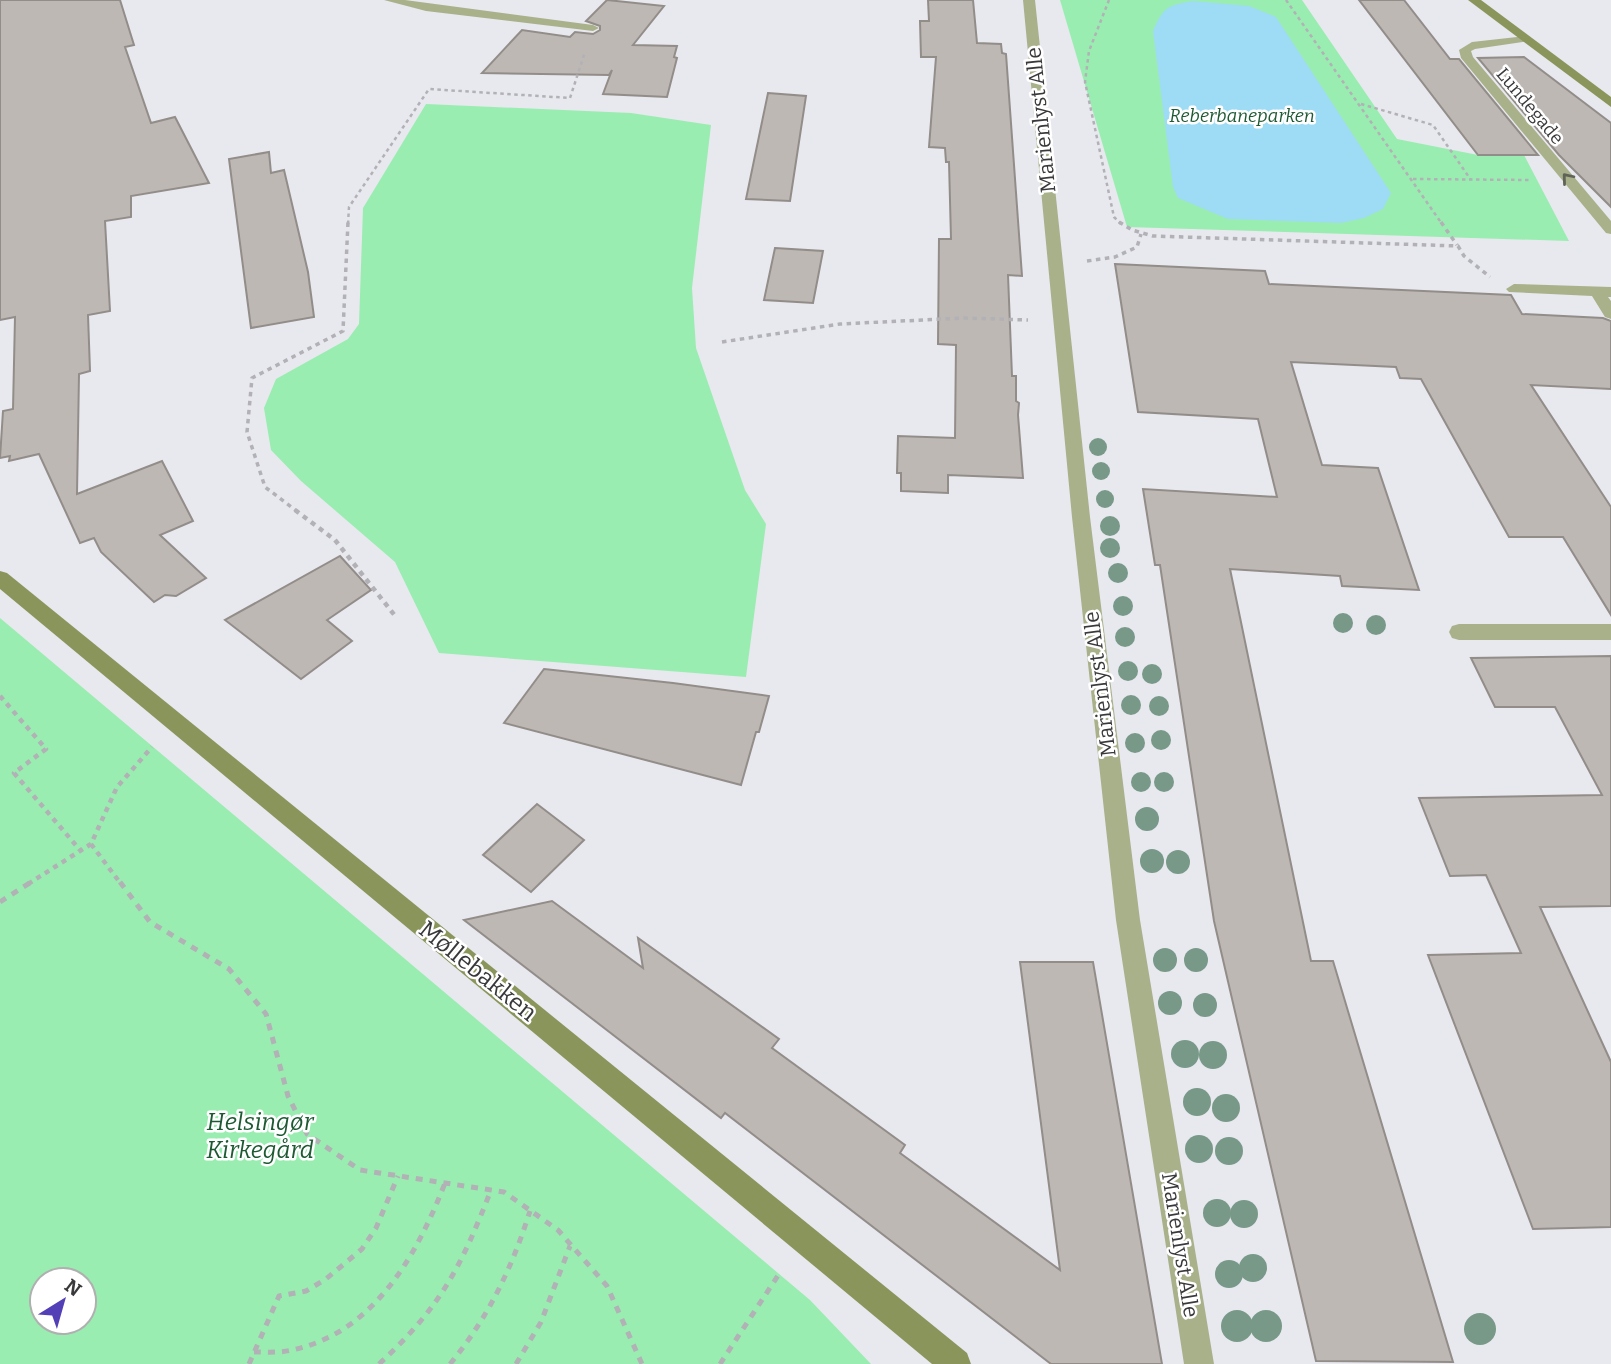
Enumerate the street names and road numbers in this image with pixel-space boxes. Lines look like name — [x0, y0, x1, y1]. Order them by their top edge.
street label: Marienlyst Alle — [1020, 46, 1062, 194]
street label: Lundegade — [1492, 63, 1568, 149]
street label: Marienlyst Alle — [1078, 610, 1122, 758]
street label: Møllebakken — [414, 915, 542, 1027]
street label: Marienlyst Alle — [1156, 1171, 1204, 1319]

